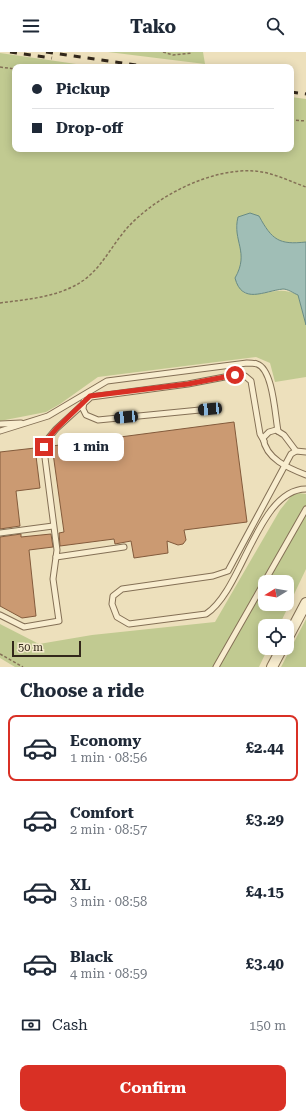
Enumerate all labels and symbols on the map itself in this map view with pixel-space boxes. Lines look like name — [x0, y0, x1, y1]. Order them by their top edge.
route start — [226, 366, 244, 384]
car — [198, 402, 222, 416]
car — [114, 410, 138, 424]
callout: 1 min — [58, 433, 124, 461]
route end — [35, 438, 53, 456]
north arrow — [258, 575, 294, 611]
scale bar — [12, 639, 81, 658]

